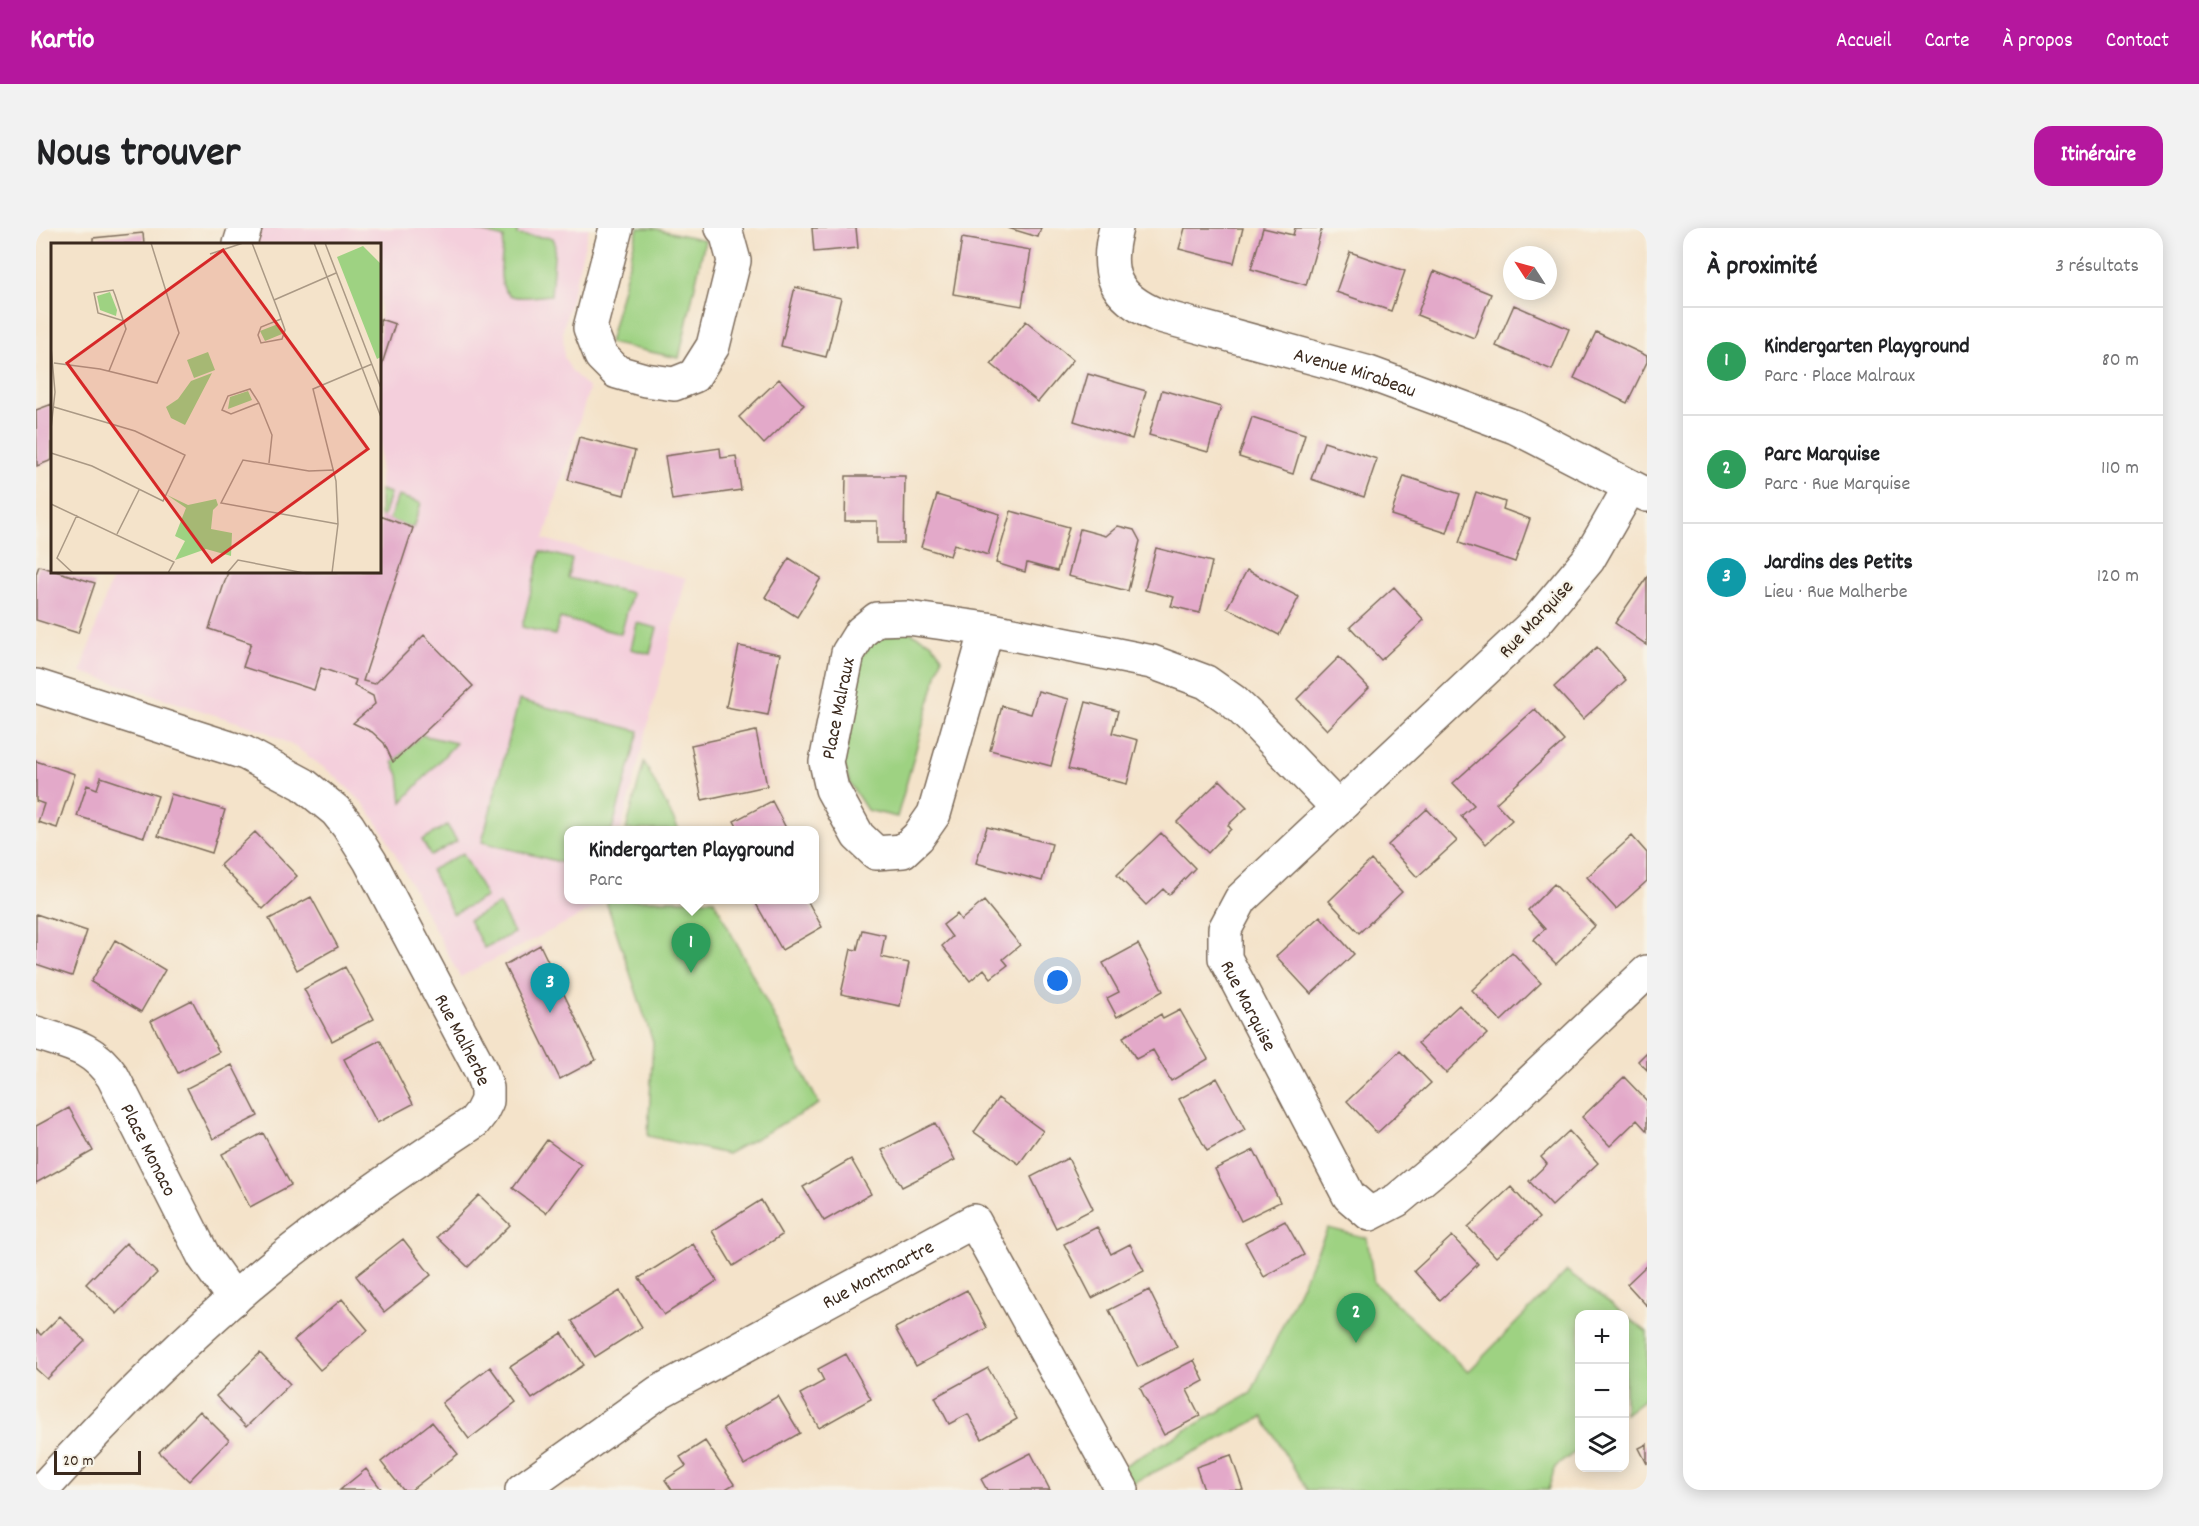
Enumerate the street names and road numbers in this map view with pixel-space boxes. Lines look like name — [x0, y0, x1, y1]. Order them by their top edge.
street label: Avenue Mirabeau — [1290, 342, 1420, 406]
street label: Rue Marquise — [1493, 574, 1581, 666]
street label: Place Malraux — [816, 655, 864, 762]
street label: Rue Marquise — [1212, 956, 1282, 1057]
street label: Rue Malherbe — [426, 990, 496, 1090]
street label: Place Monaco — [112, 1099, 182, 1202]
street label: Rue Montmartre — [818, 1234, 940, 1318]

